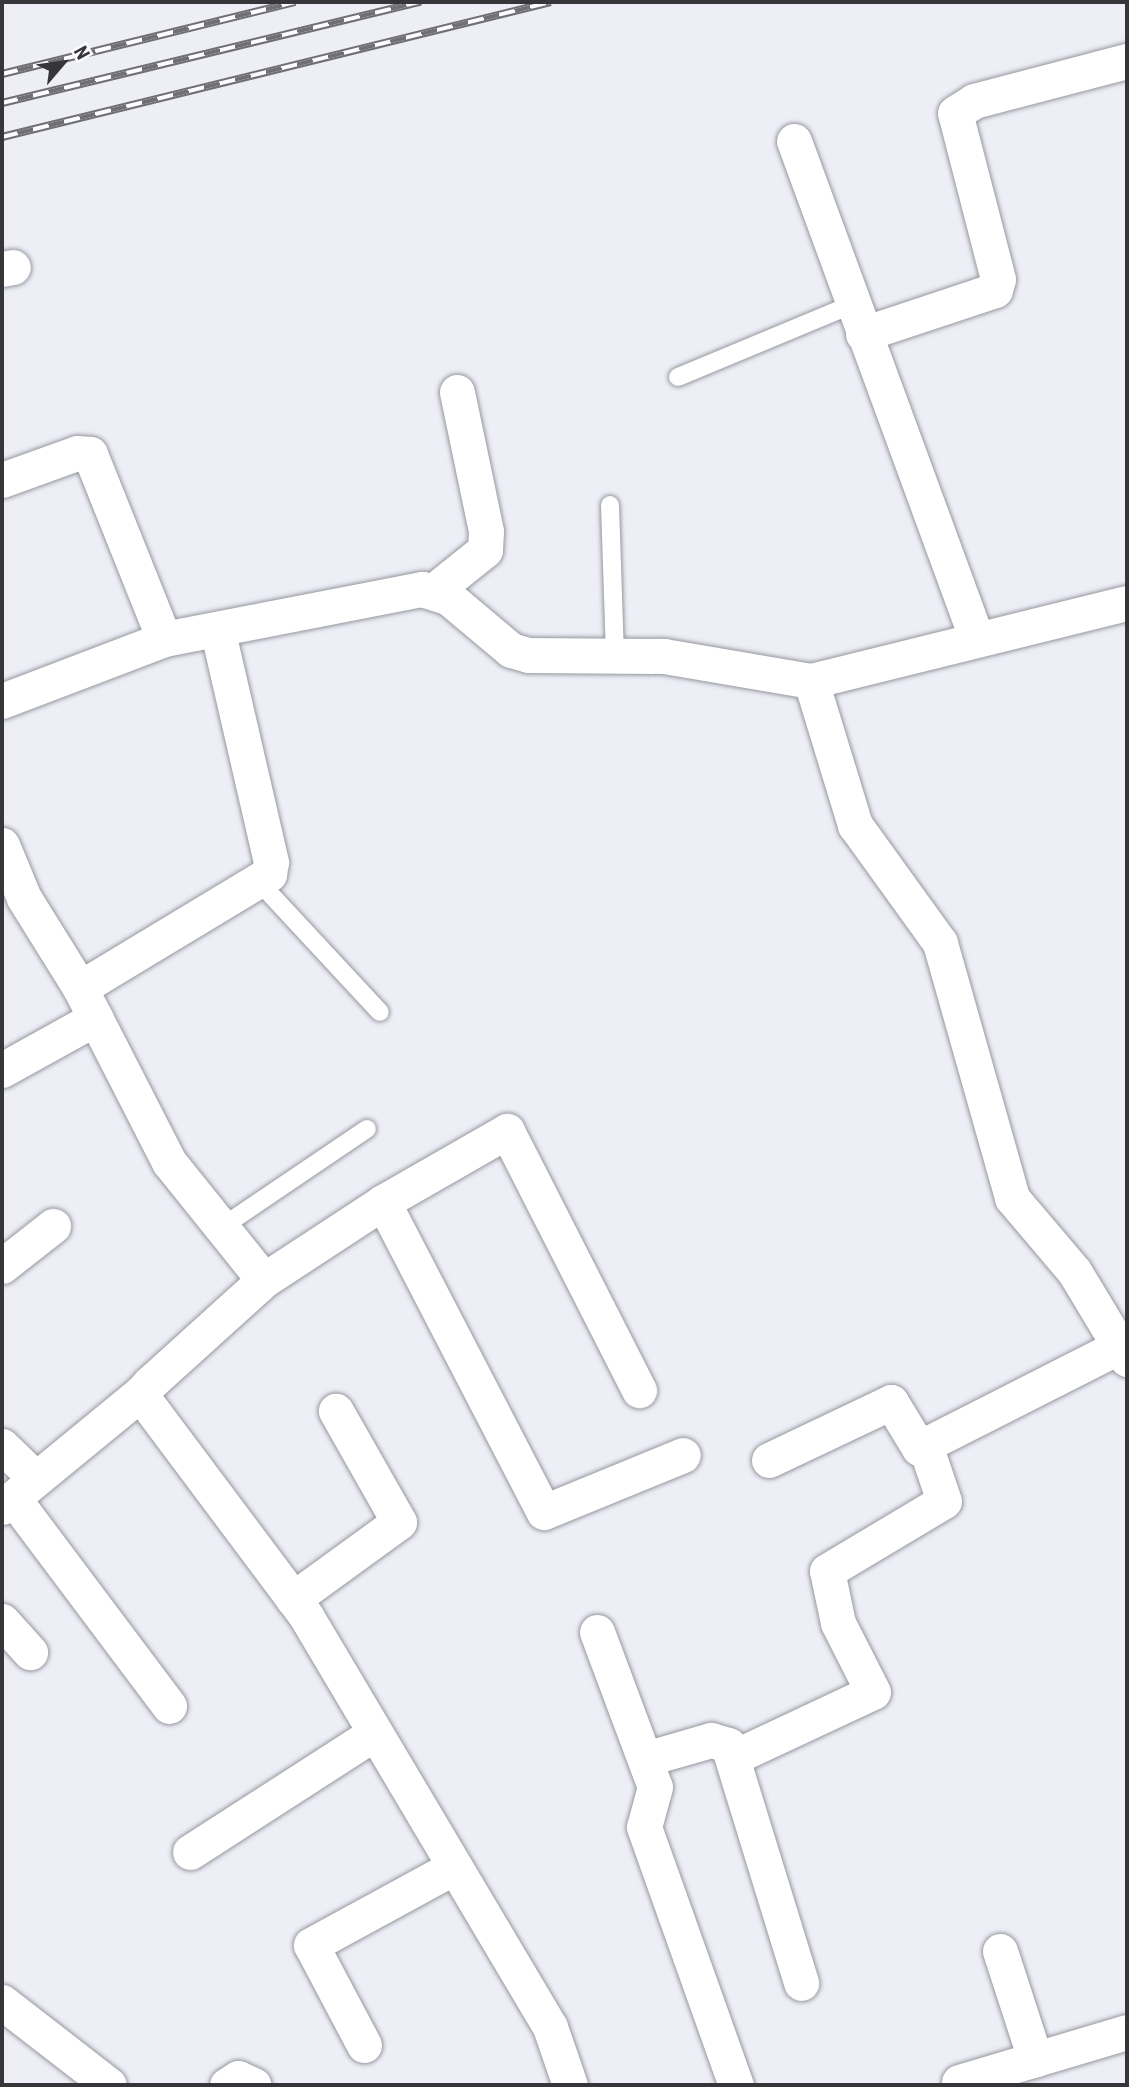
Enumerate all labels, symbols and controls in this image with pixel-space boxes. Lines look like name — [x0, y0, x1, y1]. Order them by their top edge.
north arrow — [28, 28, 98, 98]
text: N — [69, 42, 95, 63]

